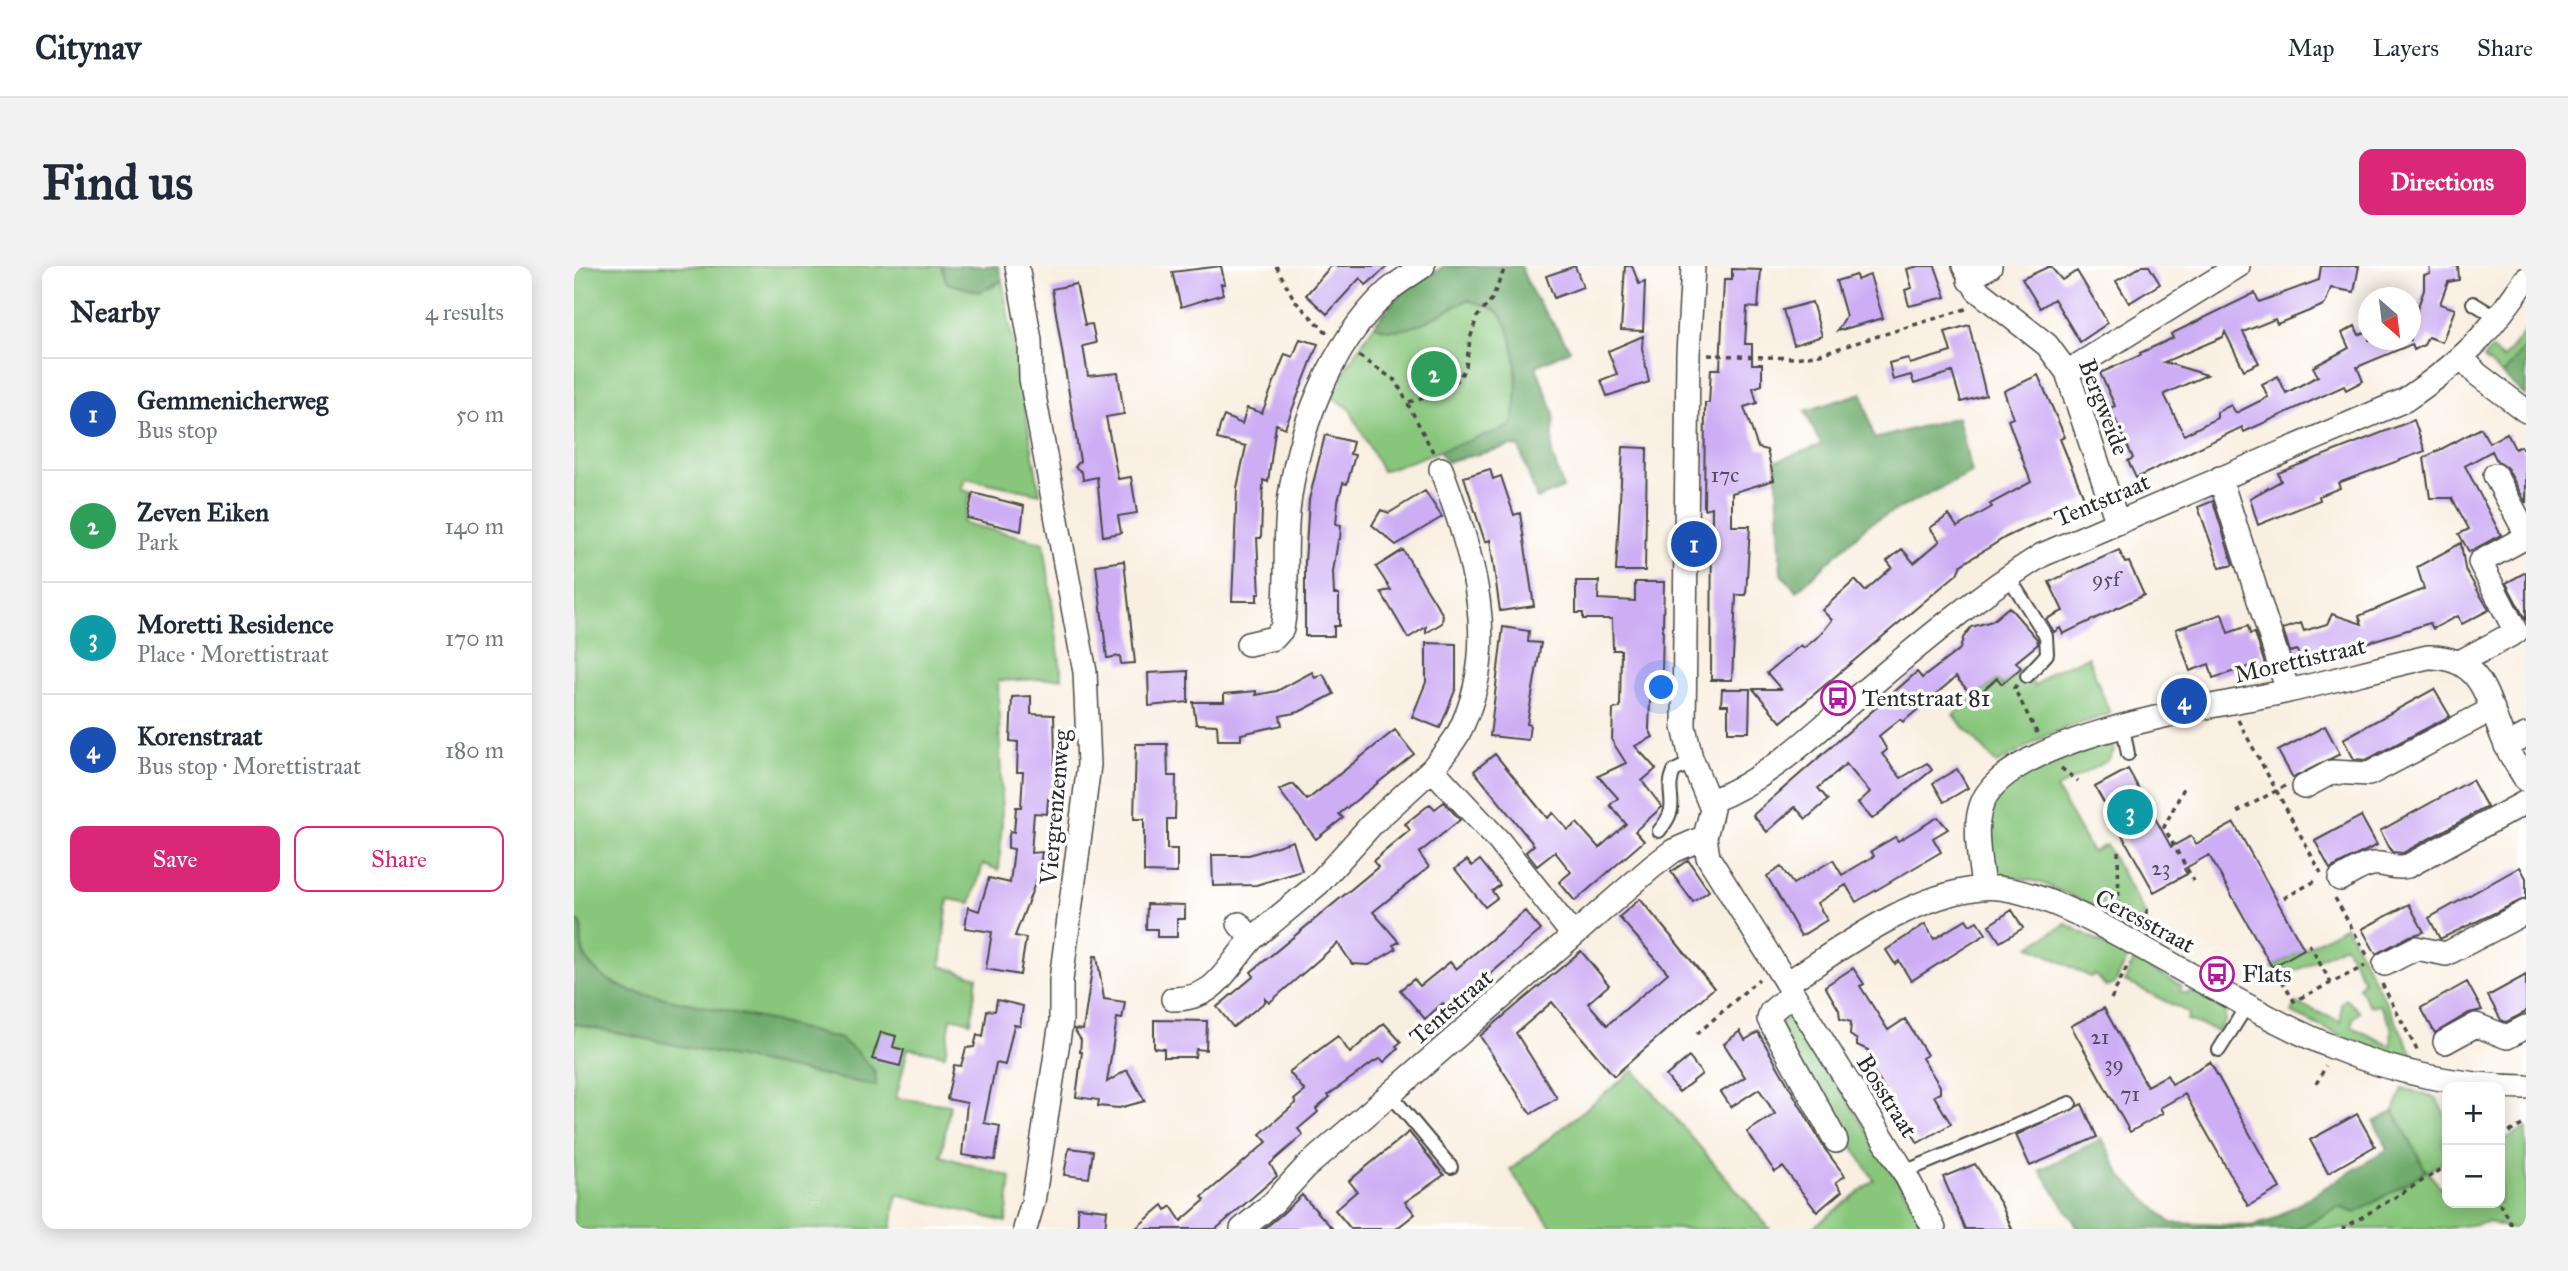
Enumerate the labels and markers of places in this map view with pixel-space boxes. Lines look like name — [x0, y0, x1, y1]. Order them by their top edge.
pin: 2 — [1411, 348, 1457, 400]
pin: 1 — [1671, 518, 1717, 570]
pin: 4 — [2161, 675, 2207, 727]
bus stop icon: Tentstraat 81 — [1819, 679, 1857, 717]
place label: Tentstraat 81 — [1862, 683, 1990, 713]
pin: 3 — [2107, 786, 2153, 838]
bus stop icon: Flats — [2198, 955, 2236, 993]
place label: Flats — [2242, 959, 2292, 989]

